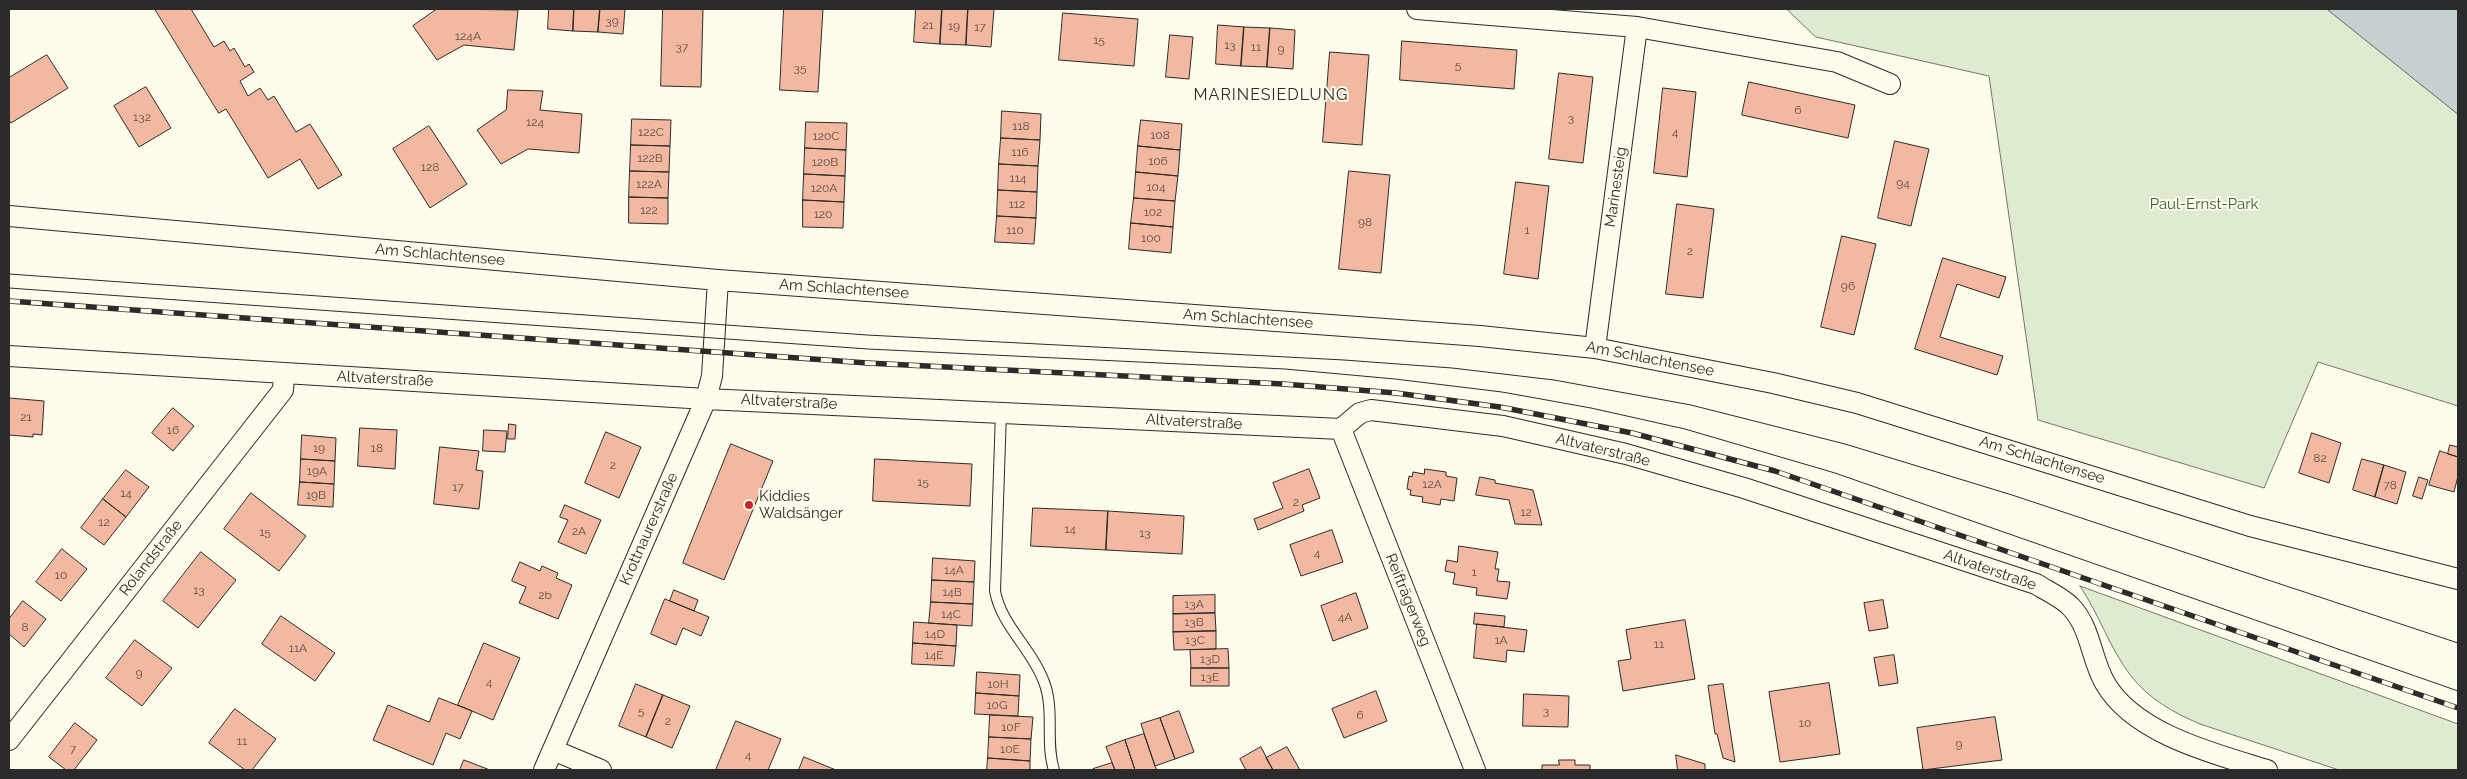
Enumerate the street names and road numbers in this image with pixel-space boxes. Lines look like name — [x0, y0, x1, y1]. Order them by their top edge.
street label: Marinesteig — [1601, 146, 1631, 228]
street label: Am Schlachtensee — [374, 240, 506, 270]
street label: Am Schlachtensee — [778, 275, 910, 303]
street label: Am Schlachtensee — [1182, 305, 1314, 333]
street label: Am Schlachtensee — [1584, 338, 1716, 380]
street label: Altvaterstraße — [336, 367, 434, 391]
street label: Altvaterstraße — [740, 390, 838, 414]
street label: Altvaterstraße — [1145, 410, 1243, 434]
street label: Altvaterstraße — [1554, 430, 1652, 470]
street label: Am Schlachtensee — [1977, 432, 2107, 488]
street label: Krottnaurerstraße — [616, 470, 682, 588]
street label: Rolandstraße — [116, 516, 186, 600]
street label: Altvaterstraße — [1941, 546, 2039, 594]
street label: Reifträgerweg — [1381, 551, 1435, 649]

